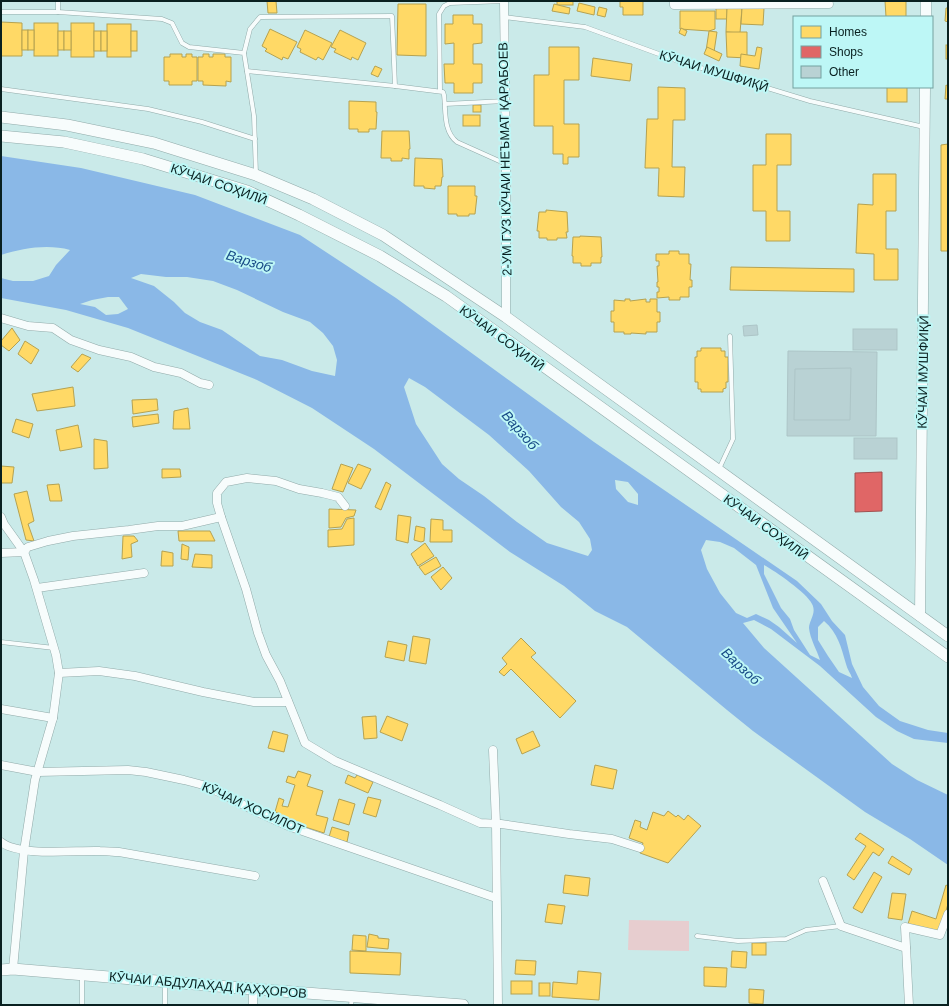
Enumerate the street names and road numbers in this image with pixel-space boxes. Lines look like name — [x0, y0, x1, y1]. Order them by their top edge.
street label: 2-УМ ГУЗ КӮЧАИ НЕЪМАТ ҚАРАБОЕВ — [495, 42, 515, 276]
street label: КӮЧАИ МУШФИҚӢ — [658, 47, 770, 95]
street label: КӮЧАИ СОҲИЛӢ — [169, 160, 269, 208]
street label: КӮЧАИ СОҲИЛӢ — [457, 302, 547, 374]
street label: КӮЧАИ МУШФИҚӢ — [915, 315, 931, 429]
street label: КӮЧАИ СОҲИЛӢ — [721, 491, 811, 563]
street label: КӮЧАИ ХОСИЛОТ — [200, 779, 306, 837]
street label: КӮЧАИ АБДУЛАҲАД ҚАҲҲОРОВ — [109, 969, 307, 1001]

